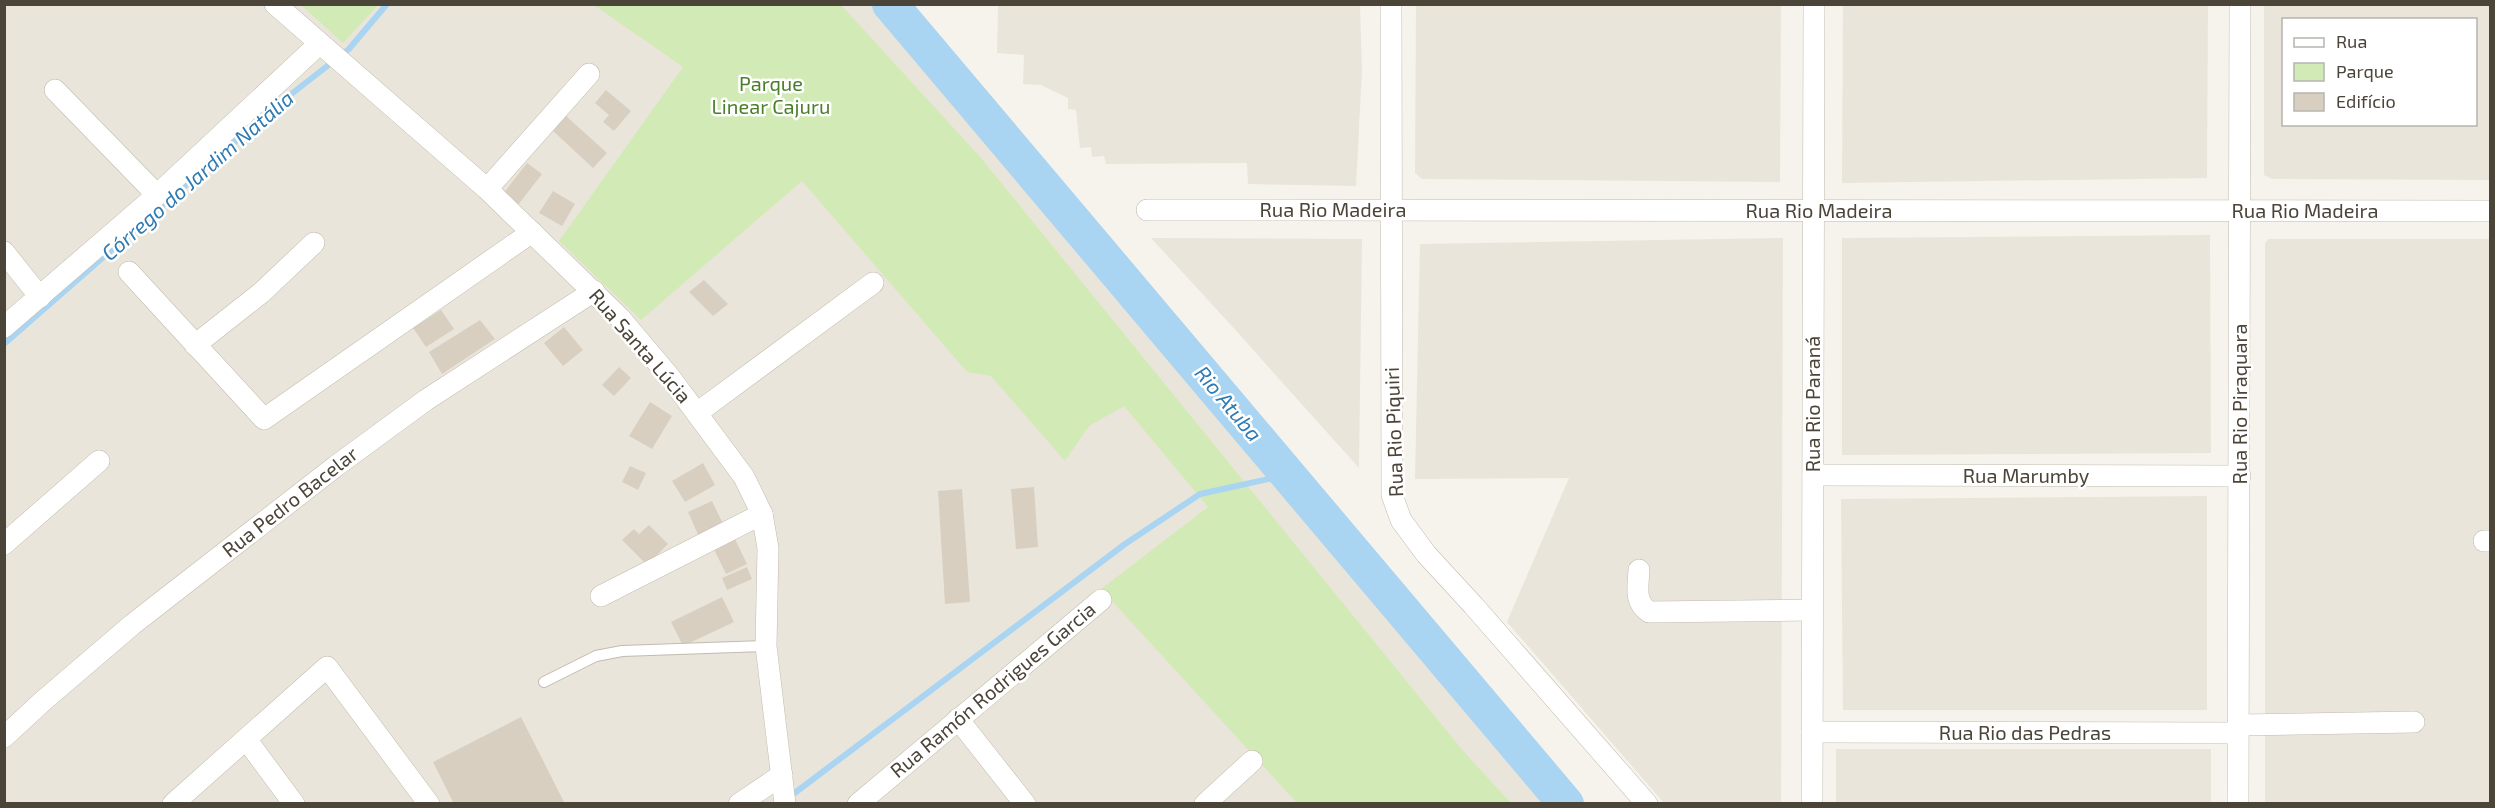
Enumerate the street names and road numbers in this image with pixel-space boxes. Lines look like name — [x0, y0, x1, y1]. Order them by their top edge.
street label: Rua Rio Madeira — [1259, 197, 1407, 221]
street label: Rua Rio Madeira — [1745, 198, 1893, 222]
street label: Rua Rio Madeira — [2231, 198, 2379, 222]
street label: Rua Santa Lúcia — [585, 283, 697, 407]
street label: Rua Rio Piraquara — [2227, 324, 2251, 484]
street label: Rua Rio Paraná — [1800, 336, 1824, 472]
street label: Rua Rio Piquiri — [1379, 367, 1407, 497]
street label: Rua Pedro Bacelar — [217, 441, 362, 562]
street label: Rua Marumby — [1963, 463, 2090, 487]
street label: Rua Ramón Rodrigues Garcia — [885, 596, 1100, 782]
street label: Rua Rio das Pedras — [1939, 720, 2111, 744]

